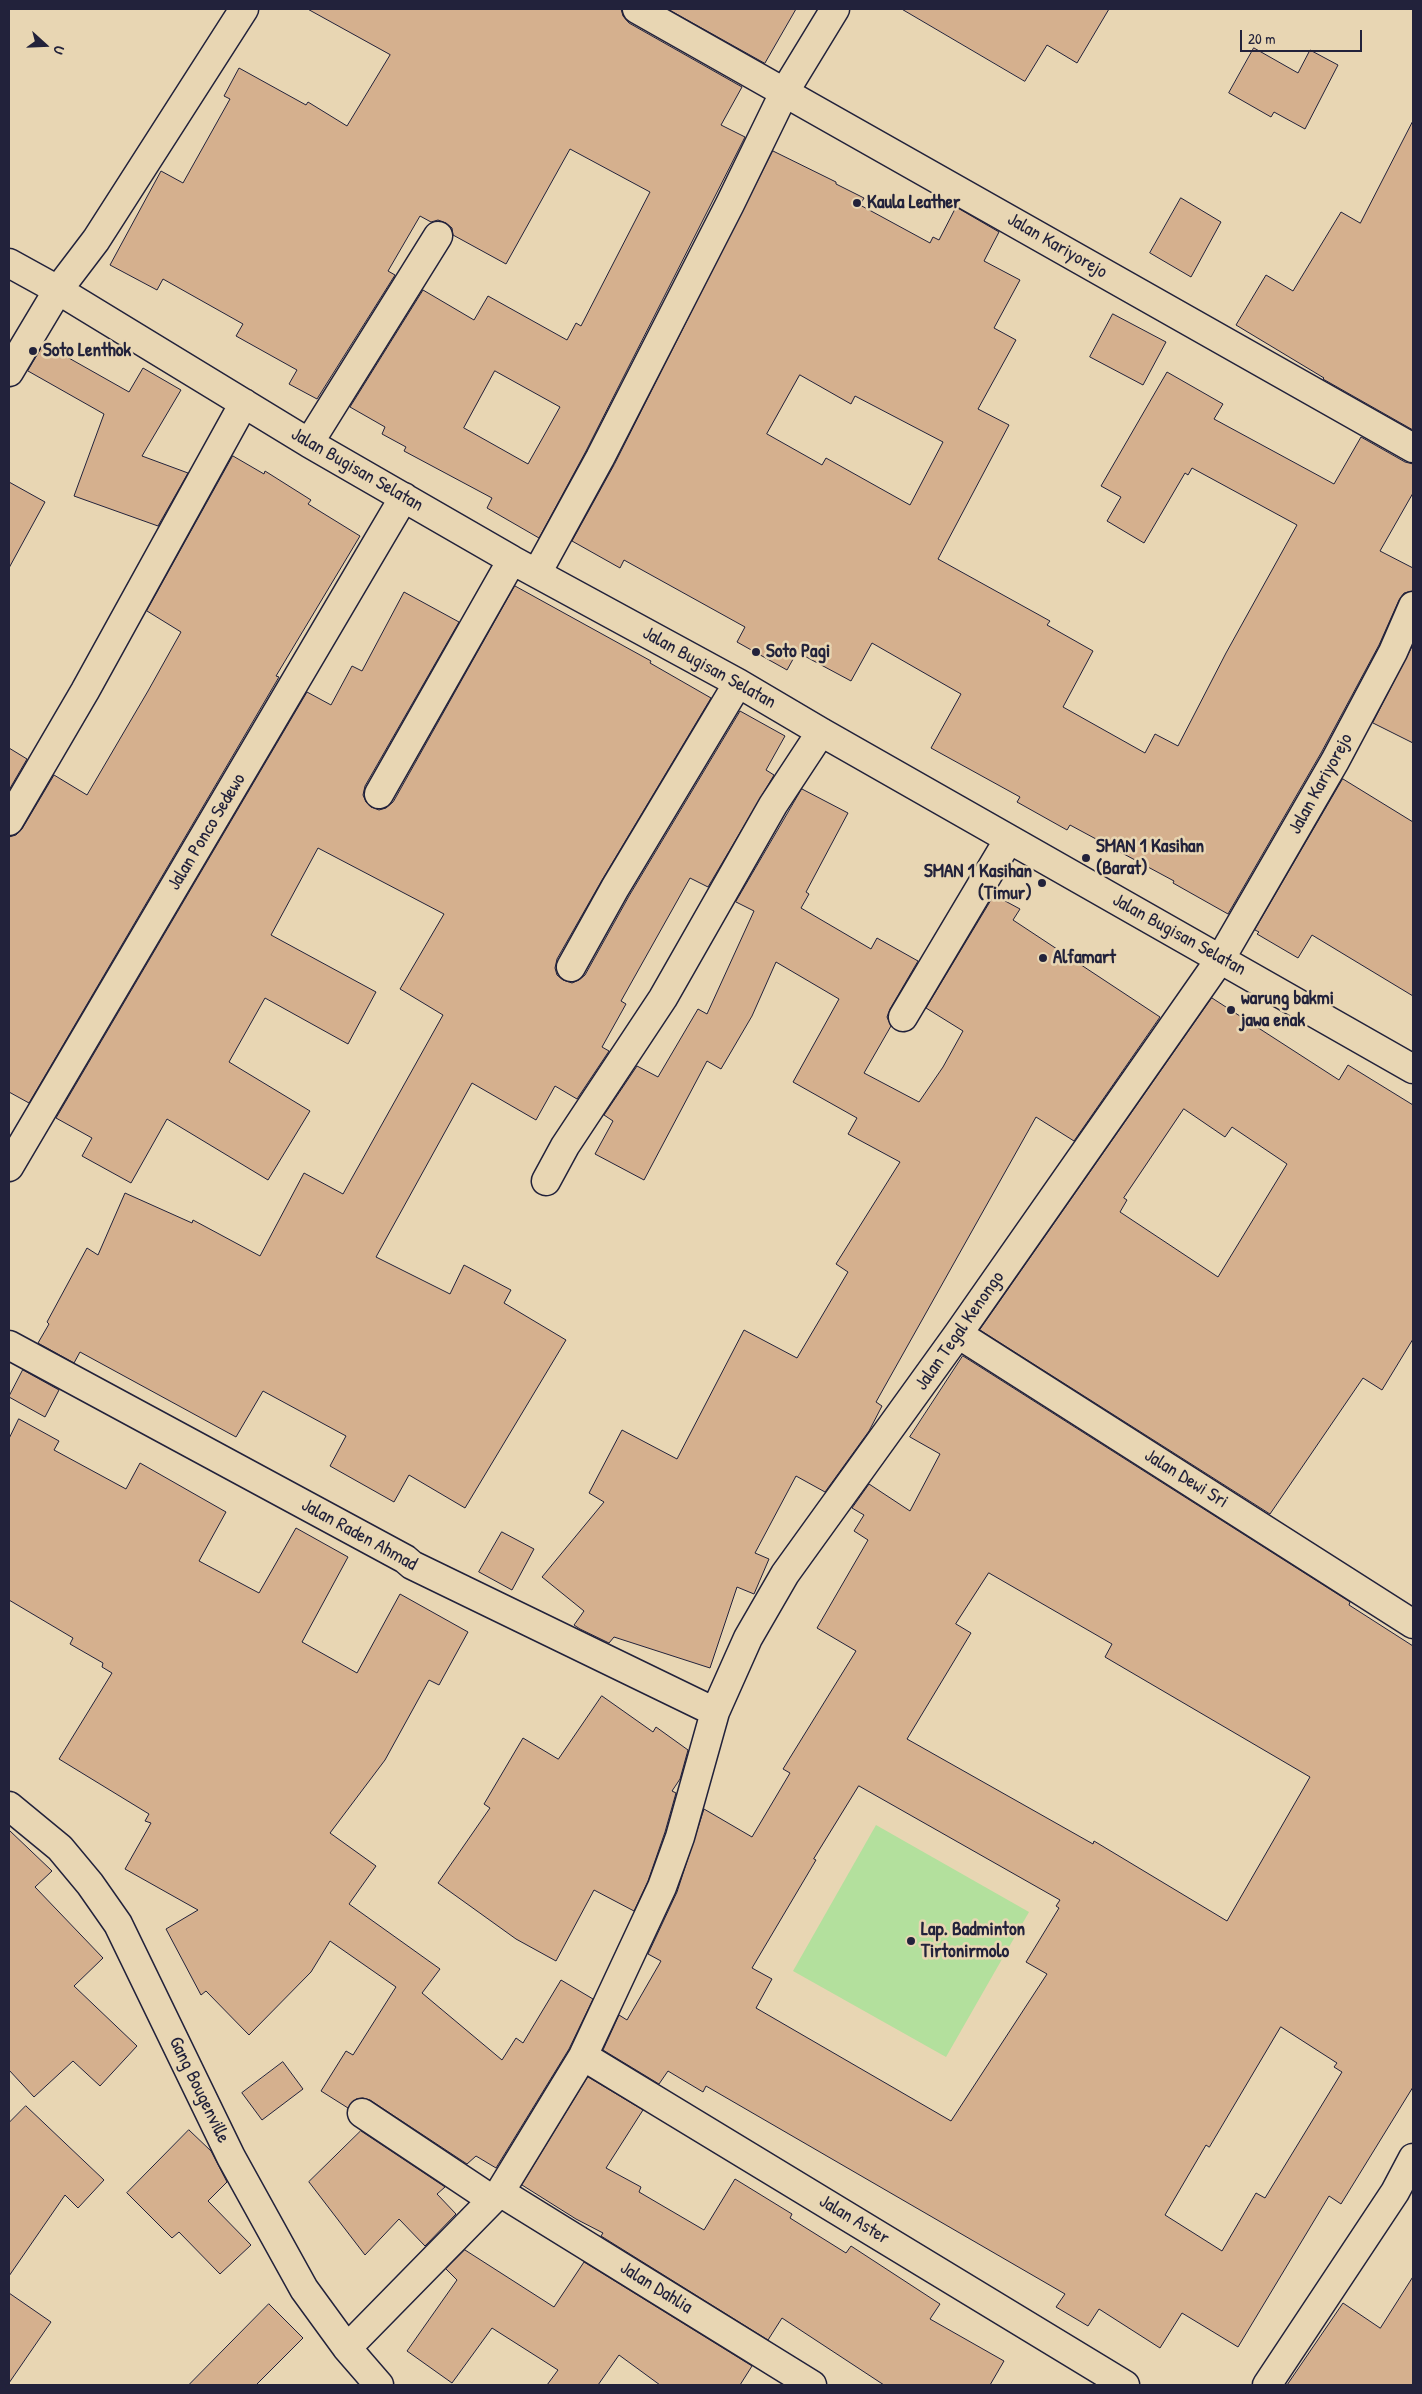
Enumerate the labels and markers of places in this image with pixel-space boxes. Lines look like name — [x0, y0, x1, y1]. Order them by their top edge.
place label: Kaula Leather — [867, 192, 960, 214]
marker: Kaula Leather — [851, 197, 863, 209]
place label: Soto Lenthok — [43, 340, 131, 362]
marker: Soto Lenthok — [27, 345, 39, 357]
place label: Soto Pagi — [766, 641, 830, 663]
marker: Soto Pagi — [750, 646, 762, 658]
place label: SMAN 1 Kasihan (Barat) — [1096, 836, 1204, 880]
marker: SMAN 1 Kasihan (Barat) — [1080, 852, 1092, 864]
place label: SMAN 1 Kasihan (Timur) — [924, 861, 1032, 905]
marker: SMAN 1 Kasihan (Timur) — [1036, 877, 1048, 889]
place label: Alfamart — [1053, 947, 1116, 969]
marker: Alfamart — [1037, 952, 1049, 964]
place label: warung bakmi jawa enak — [1241, 988, 1334, 1032]
marker: warung bakmi jawa enak — [1225, 1004, 1237, 1016]
place label: Lap. Badminton Tirtonirmolo — [921, 1919, 1025, 1963]
marker: Lap. Badminton Tirtonirmolo — [905, 1935, 917, 1947]

